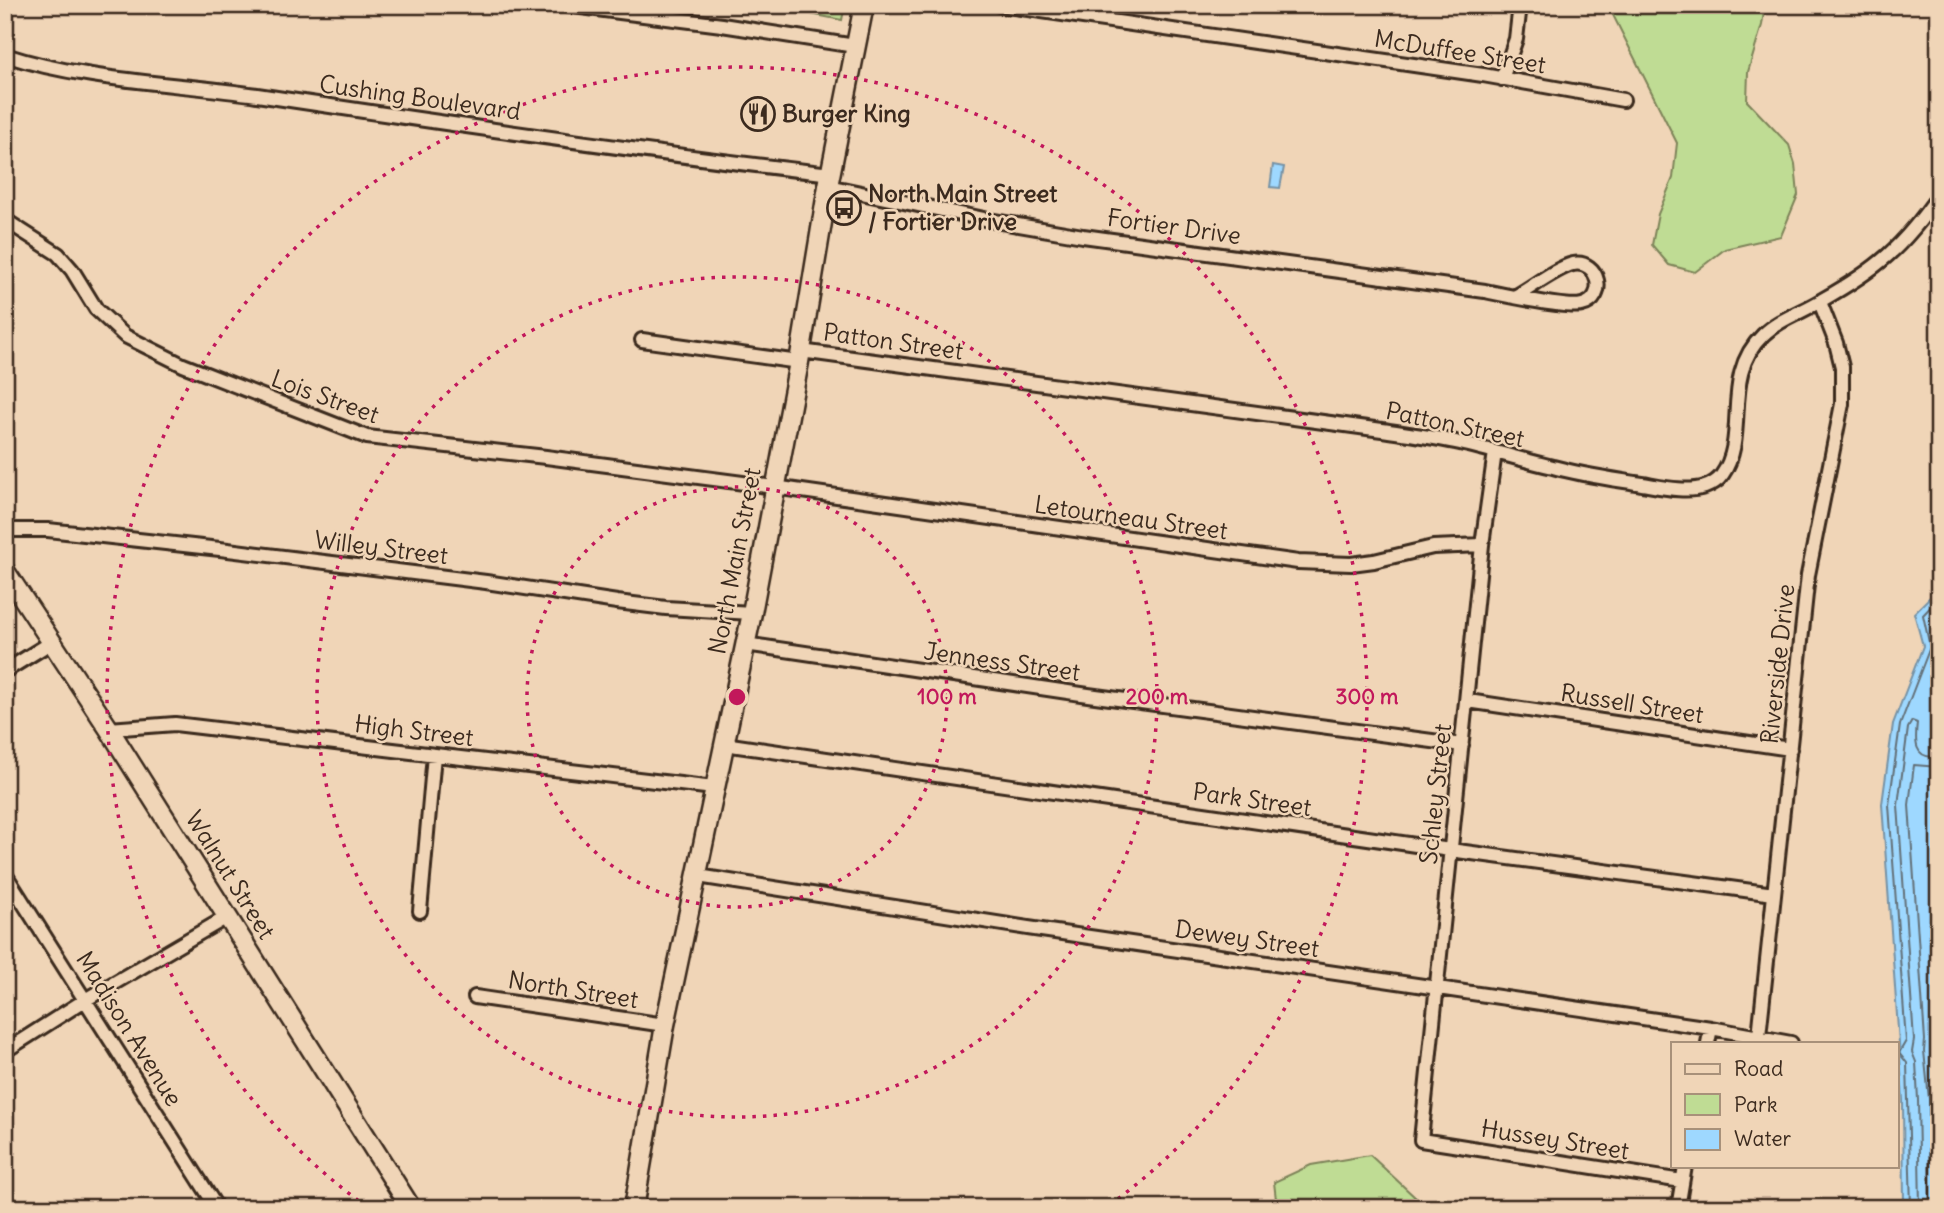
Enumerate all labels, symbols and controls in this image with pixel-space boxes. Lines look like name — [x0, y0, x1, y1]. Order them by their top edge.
street label: McDuffee Street — [1372, 23, 1548, 79]
street label: Cushing Boulevard — [318, 68, 523, 126]
restaurant icon: Burger King — [739, 95, 777, 133]
place label: Burger King — [782, 98, 911, 128]
place label: North Main Street / Fortier Drive — [868, 178, 1058, 236]
bus stop icon: North Main Street / Fortier Drive — [825, 189, 863, 227]
street label: Fortier Drive — [1105, 202, 1243, 250]
street label: Patton Street — [821, 316, 965, 366]
street label: Lois Street — [267, 363, 383, 429]
street label: Patton Street — [1383, 395, 1527, 453]
street label: North Main Street — [701, 465, 767, 657]
street label: Letourneau Street — [1033, 489, 1230, 545]
street label: Willey Street — [313, 524, 450, 570]
street label: Riverside Drive — [1754, 582, 1800, 745]
street label: Jenness Street — [922, 635, 1082, 687]
street label: Russell Street — [1558, 677, 1706, 729]
text: 100 m — [917, 683, 977, 710]
text: 200 m — [1126, 683, 1189, 710]
text: 300 m — [1336, 683, 1399, 710]
centre of rings — [725, 685, 749, 709]
street label: High Street — [353, 708, 475, 752]
street label: Schley Street — [1413, 722, 1457, 866]
street label: Park Street — [1191, 776, 1313, 822]
street label: Walnut Street — [180, 805, 282, 944]
street label: Dewey Street — [1173, 913, 1321, 963]
street label: Madison Avenue — [70, 946, 189, 1111]
street label: North Street — [506, 964, 640, 1014]
legend — [1671, 1042, 1898, 1168]
text: Road — [1734, 1055, 1783, 1082]
text: Park — [1734, 1091, 1777, 1118]
street label: Hussey Street — [1479, 1113, 1631, 1166]
text: Water — [1734, 1125, 1792, 1152]

